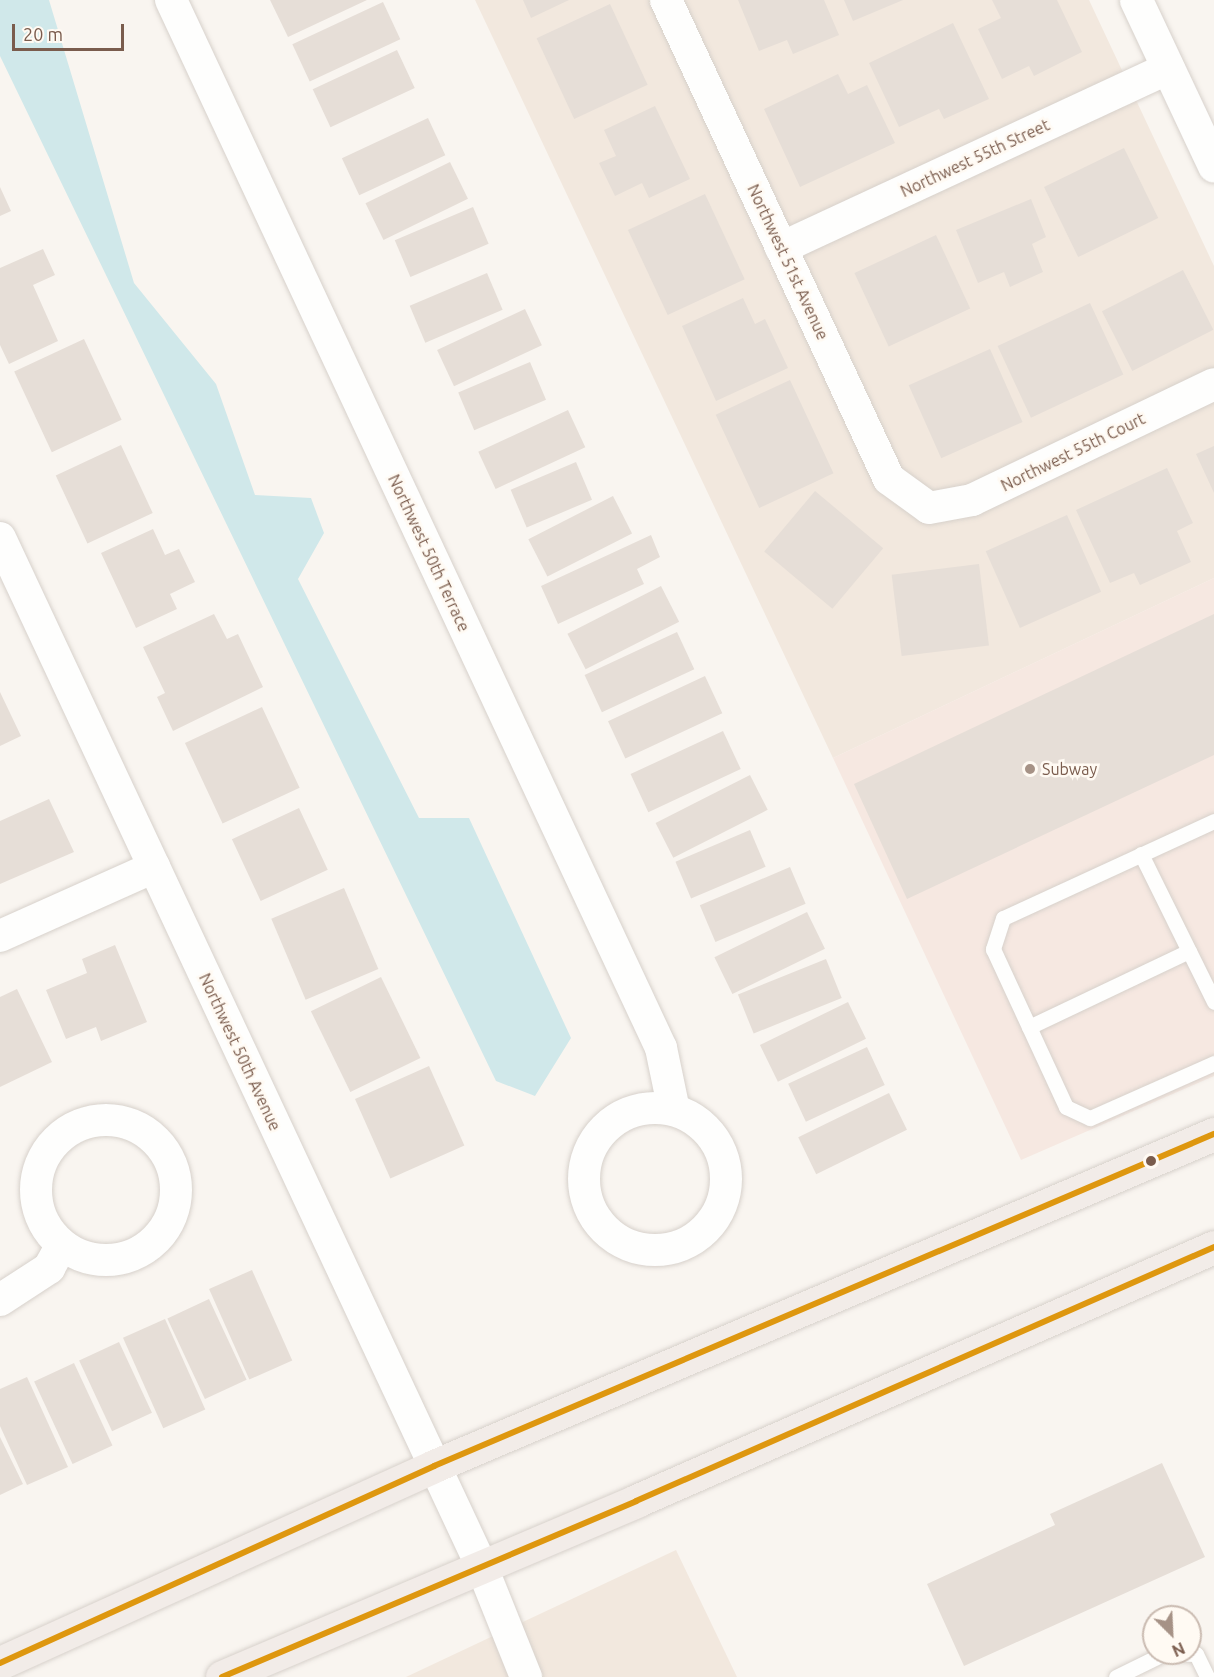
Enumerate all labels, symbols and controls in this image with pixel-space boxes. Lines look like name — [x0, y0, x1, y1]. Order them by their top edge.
scale bar — [15, 12, 128, 50]
text: 20 m — [23, 24, 63, 44]
street label: Northwest 55th Street — [897, 115, 1053, 201]
street label: Northwest 51st Avenue — [744, 181, 832, 343]
street label: Northwest 55th Court — [998, 409, 1148, 495]
street label: Northwest 50th Terrace — [384, 471, 474, 635]
place label: Subway — [1042, 759, 1097, 779]
marker: Subway — [1023, 762, 1037, 776]
street label: Northwest 50th Avenue — [195, 970, 285, 1134]
unlabelled marker — [1145, 1155, 1157, 1167]
north arrow — [1142, 1605, 1202, 1665]
text: N — [1169, 1639, 1188, 1660]

